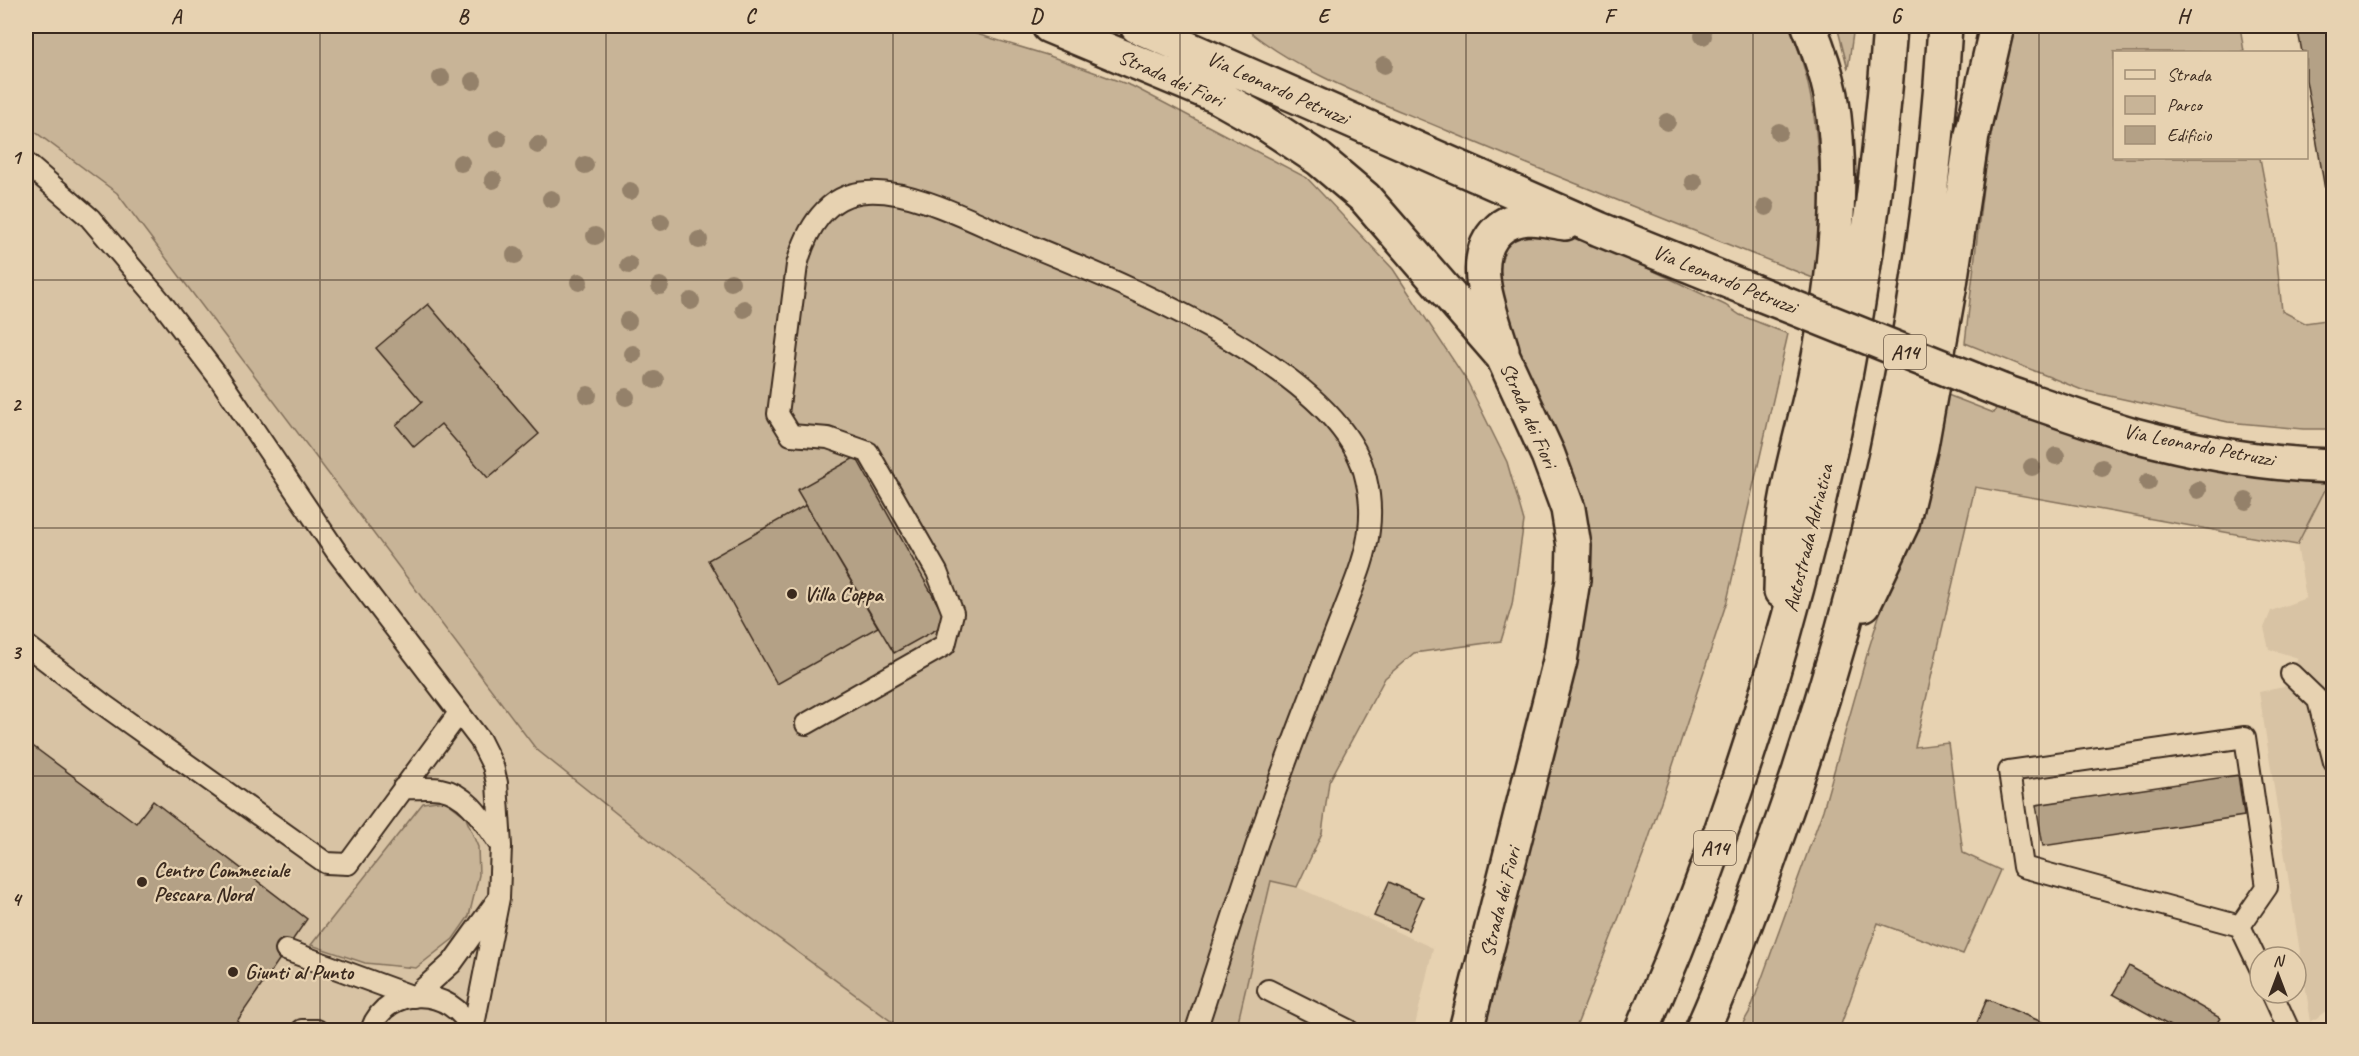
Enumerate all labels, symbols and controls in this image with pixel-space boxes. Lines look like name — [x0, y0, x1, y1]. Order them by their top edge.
text: A — [171, 4, 183, 29]
text: B — [458, 4, 470, 29]
text: C — [745, 4, 757, 29]
text: D — [1030, 4, 1044, 29]
text: E — [1318, 4, 1332, 29]
text: F — [1604, 4, 1618, 29]
text: G — [1891, 4, 1904, 29]
text: H — [2177, 4, 2192, 29]
street label: Strada dei Fiori — [1114, 43, 1231, 114]
street label: Via Leonardo Petruzzi — [1203, 45, 1356, 132]
legend — [2113, 51, 2308, 159]
text: Strada — [2167, 64, 2212, 86]
text: Parco — [2167, 94, 2203, 116]
text: Edificio — [2167, 124, 2213, 146]
text: 1 — [12, 145, 23, 170]
street label: Via Leonardo Petruzzi — [1649, 238, 1803, 321]
road number: A14 — [1884, 335, 1926, 369]
street label: Strada dei Fiori — [1494, 358, 1565, 475]
text: 2 — [12, 392, 23, 417]
street label: Via Leonardo Petruzzi — [2122, 418, 2279, 473]
street label: Autostrada Adriatica — [1777, 460, 1839, 615]
place label: Villa Coppa — [804, 581, 884, 607]
marker: Villa Coppa — [785, 587, 799, 601]
text: 3 — [12, 640, 23, 665]
road number: A14 — [1694, 831, 1736, 865]
street label: Strada dei Fiori — [1474, 841, 1527, 960]
place label: Centro Commeciale Pescara Nord — [154, 857, 291, 907]
marker: Centro Commeciale Pescara Nord — [135, 875, 149, 889]
text: 4 — [12, 887, 24, 912]
north arrow — [2248, 945, 2308, 1005]
text: N — [2273, 951, 2286, 971]
place label: Giunti al Punto — [245, 959, 354, 985]
marker: Giunti al Punto — [226, 965, 240, 979]

